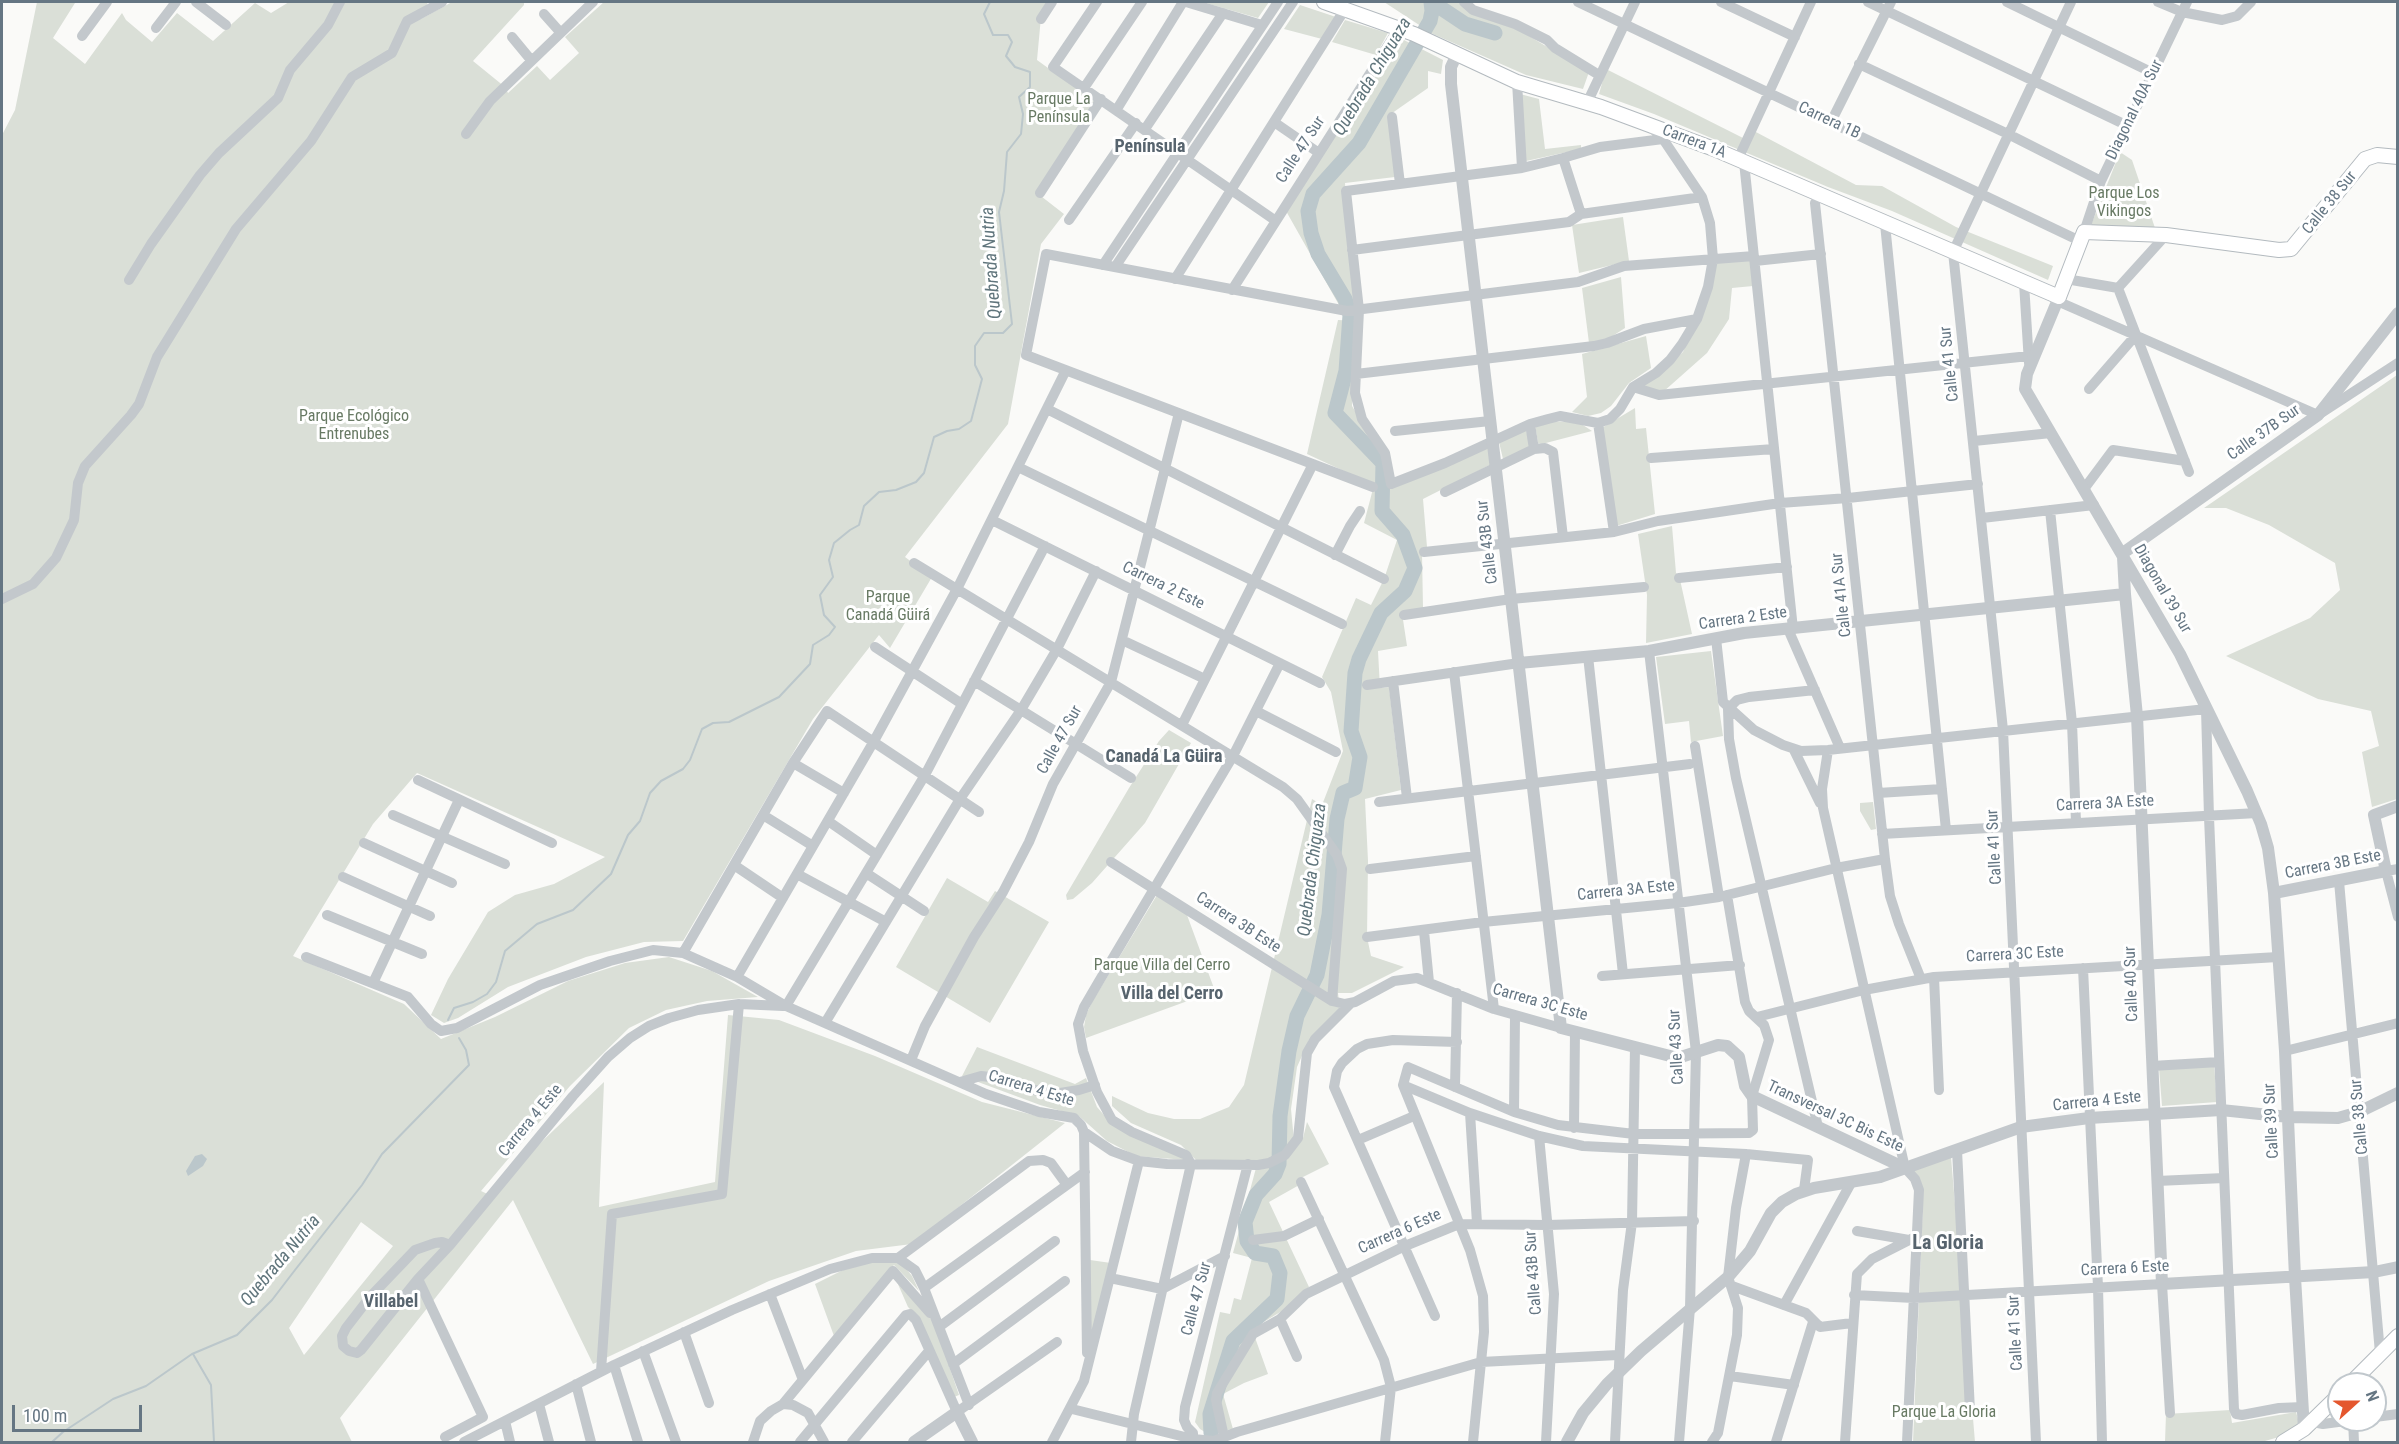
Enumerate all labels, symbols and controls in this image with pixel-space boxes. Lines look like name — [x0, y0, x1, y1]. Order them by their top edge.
water label: Quebrada Chiguaza — [1329, 14, 1417, 140]
street label: Diagonal 40A Sur — [2103, 57, 2167, 163]
park label: Parque La Península — [1027, 90, 1091, 128]
street label: Carrera 1B — [1795, 98, 1863, 144]
street label: Calle 47 Sur — [1272, 113, 1330, 187]
street label: Carrera 1A — [1659, 121, 1729, 163]
district label: Península — [1114, 136, 1186, 158]
street label: Calle 38 Sur — [2299, 168, 2361, 238]
park label: Parque Los Vikingos — [2088, 184, 2160, 222]
water label: Quebrada Nutria — [977, 206, 1007, 320]
street label: Calle 41 Sur — [1937, 325, 1963, 403]
street label: Calle 37B Sur — [2224, 401, 2304, 465]
park label: Parque Ecológico Entrenubes — [299, 407, 409, 445]
street label: Calle 43B Sur — [1473, 499, 1503, 585]
street label: Diagonal 39 Sur — [2129, 541, 2195, 637]
street label: Calle 41A Sur — [1828, 552, 1856, 638]
street label: Carrera 2 Este — [1119, 558, 1207, 614]
park label: Parque Canadá Güirá — [846, 588, 930, 626]
street label: Carrera 2 Este — [1698, 603, 1788, 635]
street label: Calle 47 Sur — [1033, 702, 1087, 778]
district label: Canadá La Güira — [1106, 746, 1222, 768]
street label: Carrera 3A Este — [2056, 792, 2154, 816]
water label: Quebrada Chiguaza — [1294, 802, 1332, 938]
street label: Calle 41 Sur — [1983, 809, 2007, 885]
street label: Carrera 3B Este — [2283, 846, 2383, 884]
street label: Carrera 3A Este — [1576, 876, 1676, 906]
street label: Carrera 3B Este — [1192, 888, 1284, 958]
street label: Carrera 3C Este — [1966, 943, 2064, 967]
street label: Calle 40 Sur — [2121, 946, 2143, 1022]
park label: Parque Villa del Cerro — [1094, 956, 1230, 976]
street label: Carrera 3C Este — [1490, 980, 1590, 1026]
district label: Villa del Cerro — [1121, 983, 1223, 1005]
street label: Calle 43 Sur — [1665, 1009, 1689, 1085]
street label: Carrera 4 Este — [986, 1067, 1076, 1111]
street label: Transversal 3C Bis Este — [1764, 1077, 1906, 1157]
street label: Calle 38 Sur — [2347, 1078, 2373, 1156]
street label: Carrera 4 Este — [495, 1081, 567, 1161]
street label: Calle 39 Sur — [2260, 1083, 2284, 1159]
street label: Carrera 4 Este — [2052, 1088, 2142, 1116]
street label: Carrera 6 Este — [1356, 1205, 1444, 1259]
water label: Quebrada Nutria — [237, 1211, 325, 1311]
street label: Calle 43B Sur — [1521, 1230, 1547, 1316]
district label: La Gloria — [1912, 1232, 1984, 1256]
street label: Carrera 6 Este — [2080, 1257, 2170, 1281]
street label: Calle 47 Sur — [1178, 1260, 1216, 1338]
district label: Villabel — [364, 1291, 418, 1313]
street label: Calle 41 Sur — [2004, 1295, 2028, 1371]
north arrow — [2327, 1372, 2387, 1432]
text: N — [2362, 1388, 2383, 1404]
scale bar — [15, 1393, 146, 1431]
park label: Parque La Gloria — [1892, 1403, 1996, 1423]
text: 100 m — [23, 1405, 67, 1426]

